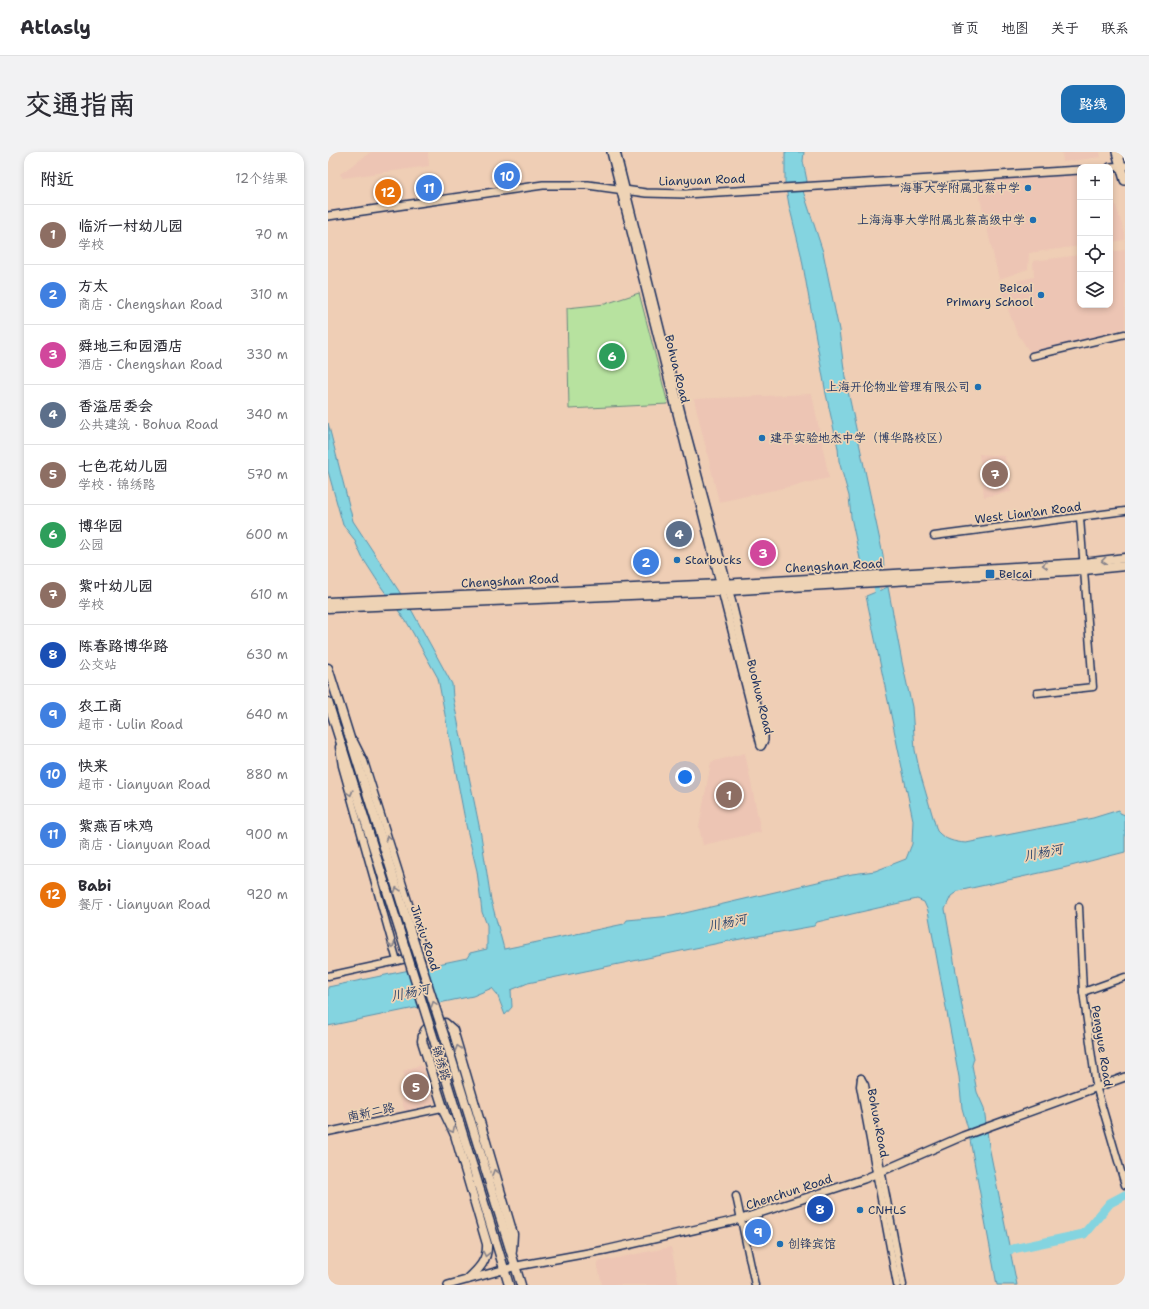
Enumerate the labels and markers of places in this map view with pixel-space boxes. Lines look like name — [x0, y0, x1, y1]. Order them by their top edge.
pin: 10 — [494, 161, 520, 191]
pin: 11 — [416, 173, 442, 203]
pin: 12 — [375, 177, 401, 207]
place label: 海事大学附属北蔡中学 — [900, 180, 1020, 196]
marker: 海事大学附属北蔡中学 — [1023, 183, 1033, 193]
place label: 上海海事大学附属北蔡高级中学 — [857, 212, 1025, 228]
marker: 上海海事大学附属北蔡高级中学 — [1028, 215, 1038, 225]
place label: Beicai Primary School — [946, 280, 1033, 310]
marker: Beicai Primary School — [1036, 290, 1046, 300]
pin: 6 — [599, 341, 625, 371]
place label: 上海开伦物业管理有限公司 — [826, 379, 970, 395]
marker: 上海开伦物业管理有限公司 — [973, 382, 983, 392]
place label: 建平实验地杰中学（博华路校区） — [770, 430, 950, 446]
marker: 建平实验地杰中学（博华路校区） — [757, 433, 767, 443]
pin: 7 — [982, 459, 1008, 489]
pin: 4 — [666, 519, 692, 549]
pin: 3 — [750, 538, 776, 568]
pin: 2 — [633, 547, 659, 577]
place label: Starbucks — [685, 552, 742, 568]
marker: Starbucks — [672, 555, 682, 565]
place label: Beicai — [999, 566, 1032, 582]
marker: Beicai — [984, 568, 996, 580]
pin: 1 — [716, 780, 742, 810]
pin: 5 — [403, 1072, 429, 1102]
pin: 8 — [807, 1194, 833, 1224]
place label: CNHLS — [868, 1202, 907, 1218]
marker: CNHLS — [855, 1205, 865, 1215]
pin: 9 — [745, 1217, 771, 1247]
place label: 创锋宾馆 — [788, 1236, 836, 1252]
marker: 创锋宾馆 — [775, 1239, 785, 1249]

